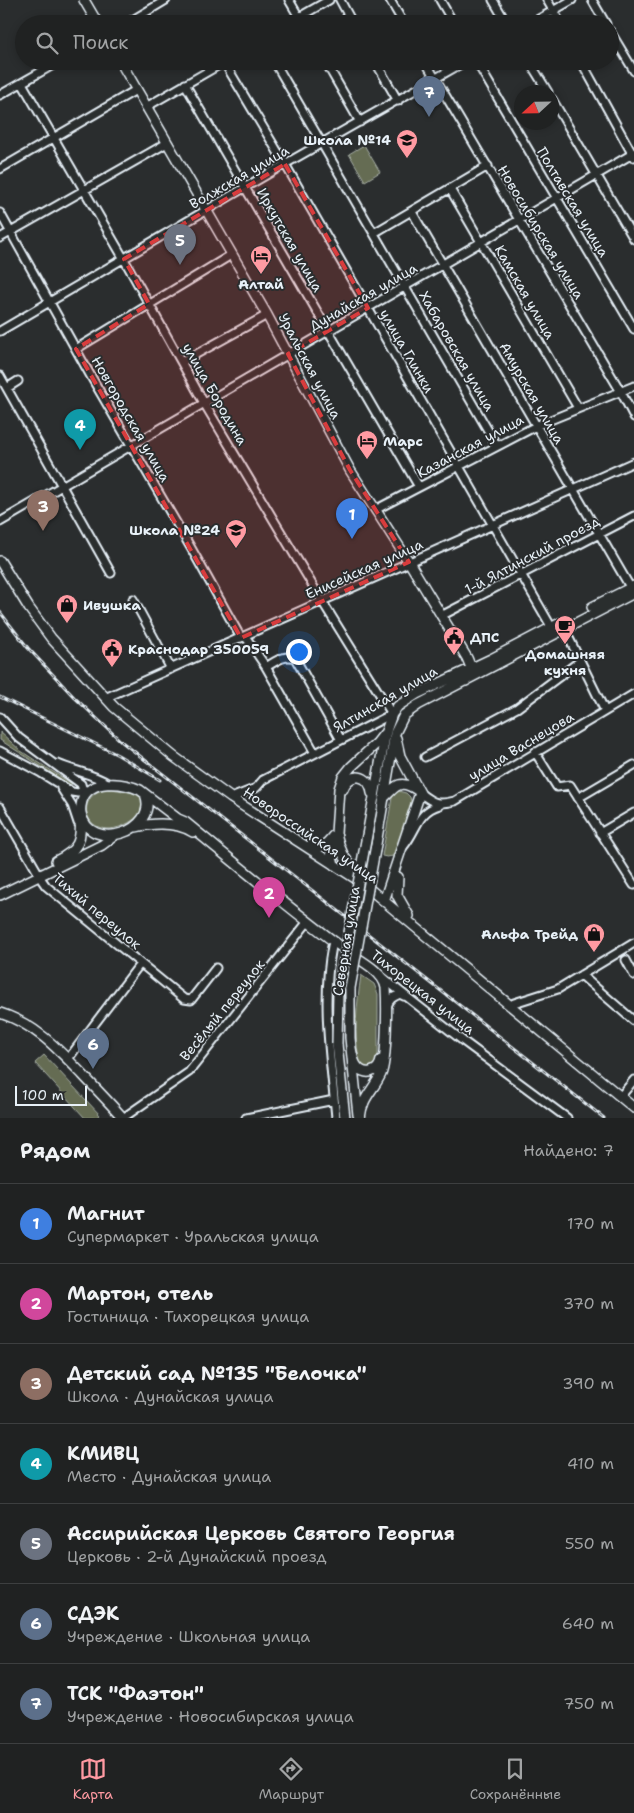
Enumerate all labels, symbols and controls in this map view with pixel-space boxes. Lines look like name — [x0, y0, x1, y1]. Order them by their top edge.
search box — [15, 15, 619, 70]
icon: search — [33, 29, 61, 57]
text: Поиск — [73, 30, 128, 55]
pin: 7 — [413, 76, 445, 117]
north arrow — [514, 85, 559, 130]
school or university icon: Школа №14 — [395, 128, 419, 159]
place label: Школа №14 — [303, 131, 391, 149]
street label: Волжская улица — [186, 141, 292, 213]
street label: Полтавская улица — [533, 144, 613, 260]
street label: Новосибирская улица — [494, 162, 588, 303]
street label: Иркутская улица — [253, 185, 327, 295]
pin: 5 — [164, 224, 196, 265]
street label: Камская улица — [491, 242, 559, 343]
hotel icon: Алтай — [249, 244, 273, 275]
street label: Дунайская улица — [306, 259, 420, 335]
place label: Алтай — [238, 275, 284, 293]
street label: Хабаровская улица — [415, 288, 499, 415]
street label: улица Глинки — [376, 306, 438, 396]
street label: Уральская улица — [274, 310, 346, 422]
street label: Амурская улица — [496, 339, 569, 447]
street label: улица Бородина — [178, 340, 252, 449]
street label: Новгородская улица — [88, 353, 174, 485]
pin: 4 — [64, 409, 96, 450]
street label: Казанская улица — [413, 410, 527, 482]
hotel icon: Марс — [355, 429, 379, 460]
place label: Марс — [383, 432, 423, 450]
pin: 3 — [27, 490, 59, 531]
pin: 1 — [336, 498, 368, 539]
street label: 1-й Ялтинский проезд — [462, 512, 603, 598]
school or university icon: Школа №24 — [224, 518, 248, 549]
place label: Школа №24 — [129, 521, 220, 539]
street label: Енисейская улица — [303, 535, 426, 603]
shop icon: Ивушка — [55, 593, 79, 624]
place label: Ивушка — [83, 596, 141, 614]
cafe icon: Домашняя кухня — [553, 614, 577, 645]
public building icon: ДПС — [442, 625, 466, 656]
place label: ДПС — [470, 628, 499, 646]
public building icon: Краснодар 350059 — [100, 637, 124, 668]
your location — [286, 639, 312, 665]
place label: Краснодар 350059 — [128, 640, 269, 658]
place label: Домашняя кухня — [525, 645, 605, 679]
street label: Ялтинская улица — [330, 662, 441, 736]
street label: улица Васнецова — [465, 707, 577, 785]
street label: Новороссийская улица — [240, 783, 383, 887]
street label: Тихий переулок — [49, 869, 145, 954]
pin: 2 — [253, 877, 285, 918]
street label: Северная улица — [328, 885, 364, 997]
shop icon: Альфа Трейд — [582, 922, 606, 953]
place label: Альфа Трейд — [481, 925, 578, 943]
street label: Тихорецкая улица — [367, 946, 479, 1038]
street label: Весёлый переулок — [175, 955, 269, 1064]
pin: 6 — [77, 1028, 109, 1069]
scale bar — [15, 1083, 88, 1106]
text: 100 m — [22, 1086, 64, 1104]
text: Рядом — [20, 1137, 90, 1165]
text: Найдено: 7 — [523, 1140, 614, 1161]
text: Магнит — [67, 1201, 145, 1226]
text: 1 — [32, 1213, 40, 1234]
text: 170 m — [567, 1213, 614, 1234]
text: Супермаркет · Уральская улица — [67, 1226, 319, 1247]
text: Мартон, отель — [67, 1281, 213, 1306]
text: 2 — [30, 1293, 42, 1314]
text: 370 m — [563, 1293, 614, 1314]
text: Гостиница · Тихорецкая улица — [67, 1306, 309, 1327]
text: Детский сад №135 "Белочка" — [67, 1361, 367, 1386]
text: 3 — [30, 1373, 42, 1394]
text: 390 m — [562, 1373, 614, 1394]
text: Школа · Дунайская улица — [67, 1386, 273, 1407]
text: КМИВЦ — [67, 1441, 139, 1466]
text: 4 — [30, 1453, 42, 1474]
text: 410 m — [567, 1453, 614, 1474]
text: Место · Дунайская улица — [67, 1466, 271, 1487]
text: Ассирийская Церковь Святого Георгия — [67, 1521, 455, 1546]
text: 5 — [31, 1533, 41, 1554]
text: 550 m — [565, 1533, 614, 1554]
text: Церковь · 2-й Дунайский проезд — [67, 1546, 327, 1567]
text: СДЭК — [67, 1601, 119, 1626]
text: 6 — [30, 1613, 42, 1634]
text: 640 m — [562, 1613, 614, 1634]
text: Учреждение · Школьная улица — [67, 1626, 310, 1647]
text: ТСК "Фаэтон" — [67, 1681, 204, 1706]
text: 7 — [30, 1693, 42, 1714]
text: 750 m — [563, 1693, 614, 1714]
text: Учреждение · Новосибирская улица — [67, 1706, 354, 1727]
tab: Карта — [73, 1755, 113, 1803]
tab: Маршрут — [259, 1755, 324, 1803]
tab: Сохранённые — [470, 1755, 561, 1803]

